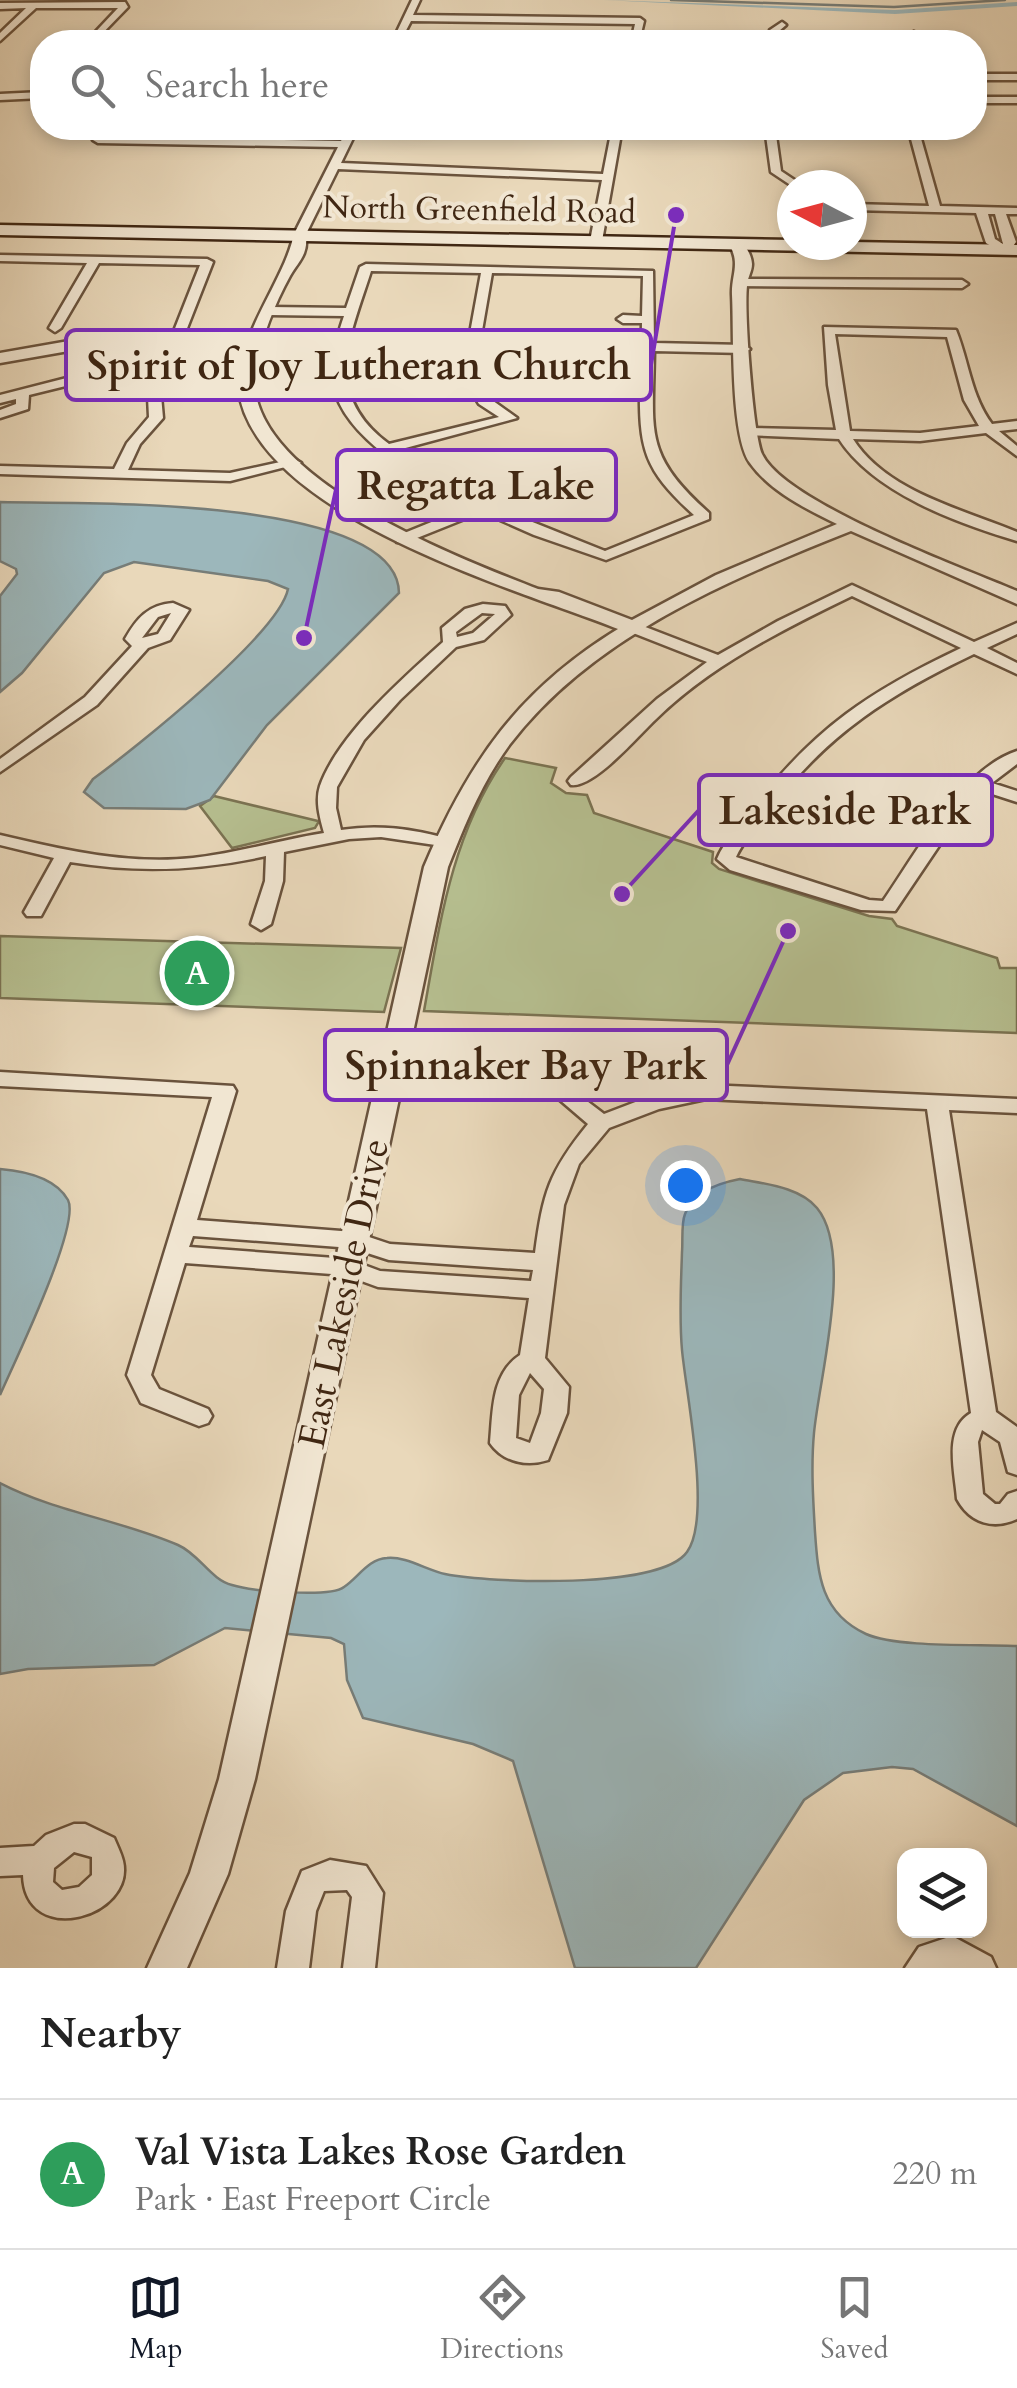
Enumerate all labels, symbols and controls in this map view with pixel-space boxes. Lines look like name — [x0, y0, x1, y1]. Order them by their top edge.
search box — [30, 30, 987, 140]
icon: search — [65, 58, 120, 113]
text: Search here — [145, 59, 329, 111]
north arrow — [777, 170, 867, 260]
street label: North Greenfield Road — [322, 185, 636, 235]
callout: Spirit of Joy Lutheran Church — [66, 330, 651, 400]
text: Spirit of Joy Lutheran Church — [87, 339, 631, 394]
callout: Regatta Lake — [337, 450, 616, 520]
text: Regatta Lake — [357, 459, 595, 514]
callout: Lakeside Park — [699, 775, 992, 845]
text: Lakeside Park — [718, 784, 972, 839]
pin: A — [164, 936, 230, 1010]
callout: Spinnaker Bay Park — [325, 1030, 727, 1100]
text: Spinnaker Bay Park — [345, 1039, 707, 1094]
street label: East Lakeside Drive — [286, 1134, 402, 1453]
your location — [660, 1160, 711, 1211]
map controls — [897, 1848, 987, 1938]
button: layers — [897, 1848, 987, 1938]
text: Nearby — [40, 2005, 182, 2062]
text: Val Vista Lakes Rose Garden — [135, 2126, 626, 2178]
text: A — [60, 2152, 85, 2196]
text: 220 m — [892, 2152, 977, 2196]
text: Park · East Freeport Circle — [135, 2178, 491, 2222]
tab: Map — [128, 2270, 183, 2368]
tab: Directions — [440, 2270, 564, 2368]
tab: Saved — [821, 2270, 889, 2368]

